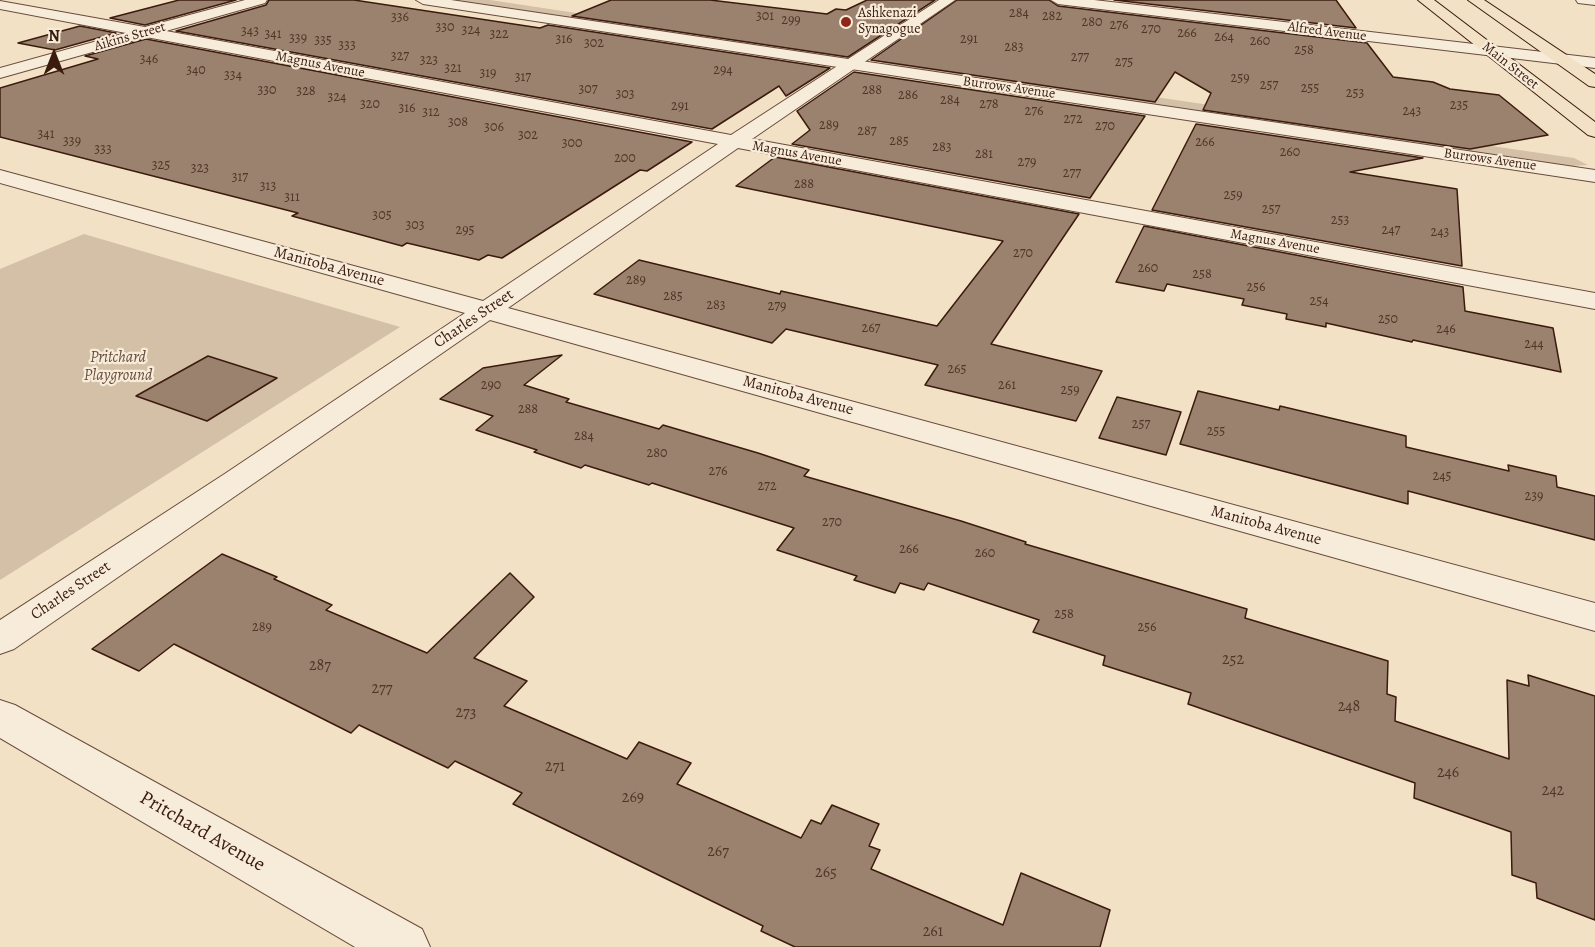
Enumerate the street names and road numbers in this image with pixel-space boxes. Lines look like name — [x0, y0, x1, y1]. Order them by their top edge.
street label: Aikins Street — [92, 19, 168, 55]
street label: Alfred Avenue — [1287, 19, 1367, 45]
street label: Main Street — [1478, 39, 1542, 93]
street label: Magnus Avenue — [274, 48, 366, 82]
street label: Burrows Avenue — [962, 73, 1056, 103]
street label: Magnus Avenue — [751, 138, 843, 170]
street label: Burrows Avenue — [1443, 145, 1537, 175]
street label: Magnus Avenue — [1229, 226, 1321, 258]
street label: Manitoba Avenue — [272, 243, 386, 291]
street label: Charles Street — [430, 285, 518, 353]
street label: Manitoba Avenue — [741, 372, 855, 420]
street label: Manitoba Avenue — [1209, 502, 1323, 550]
street label: Charles Street — [27, 557, 115, 625]
street label: Pritchard Avenue — [135, 786, 269, 878]

